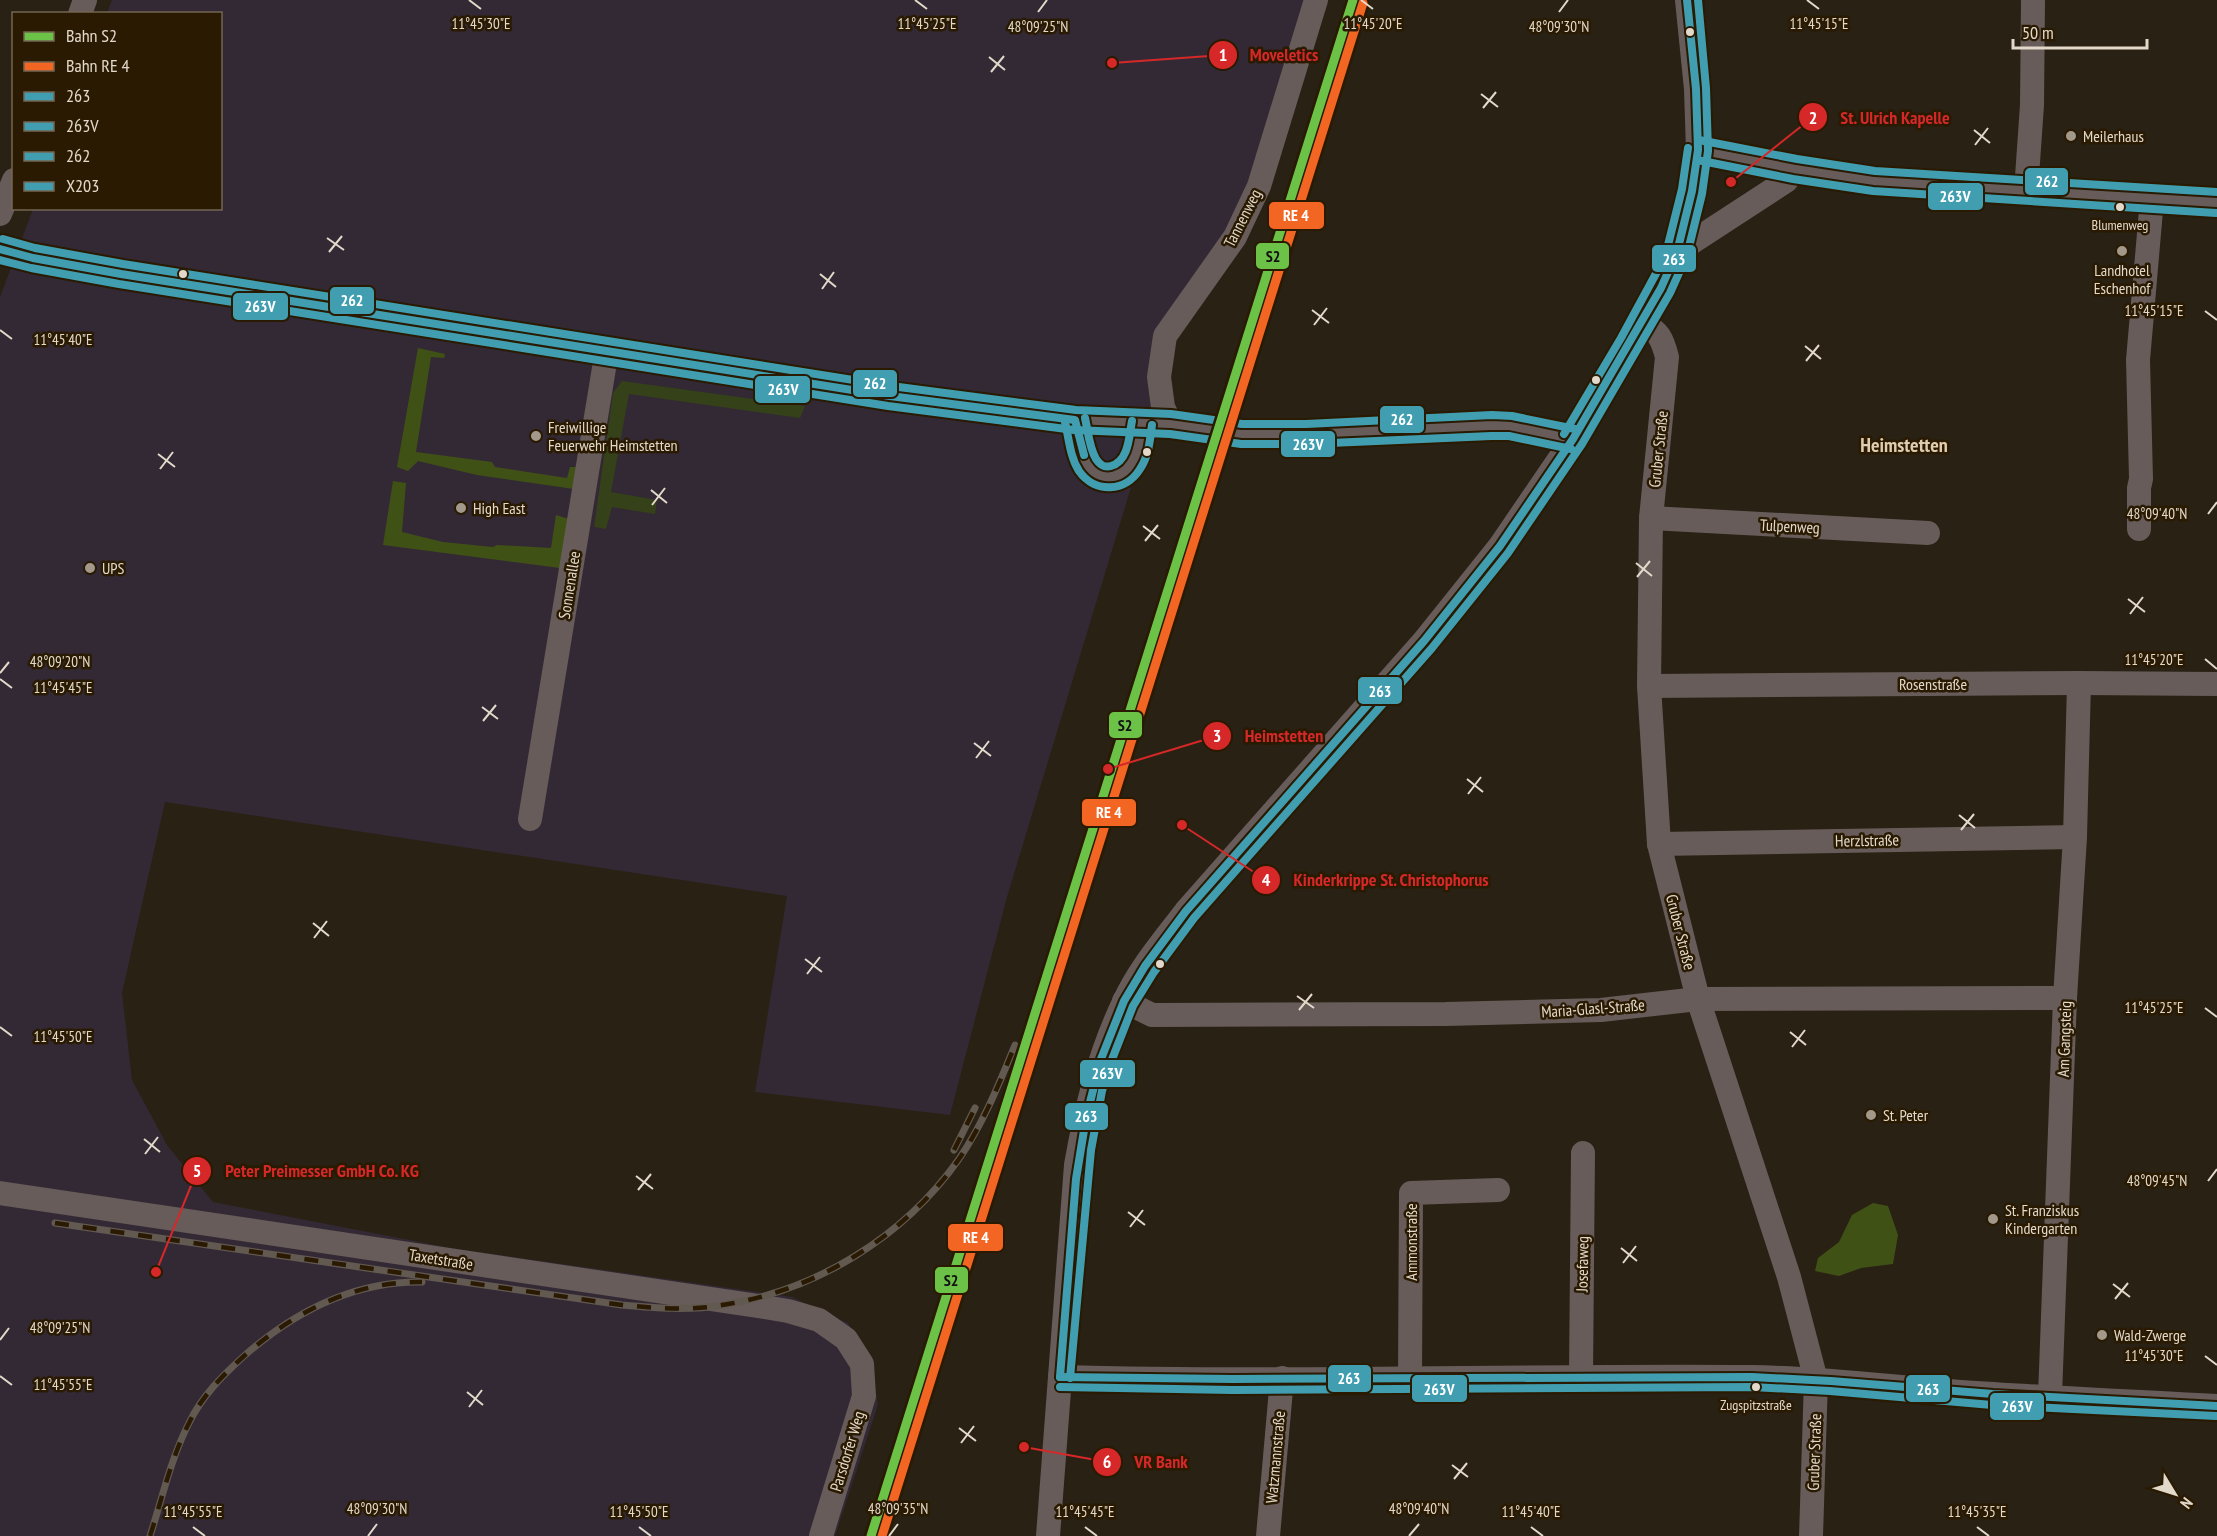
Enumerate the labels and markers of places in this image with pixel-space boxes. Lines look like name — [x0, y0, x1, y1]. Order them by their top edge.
unlabelled marker — [1684, 26, 1696, 38]
callout: Moveletics — [1208, 37, 1331, 73]
callout: St. Ulrich Kapelle — [1798, 99, 1962, 135]
place label: Meilerhaus — [2083, 126, 2144, 146]
marker: Meilerhaus — [2064, 129, 2078, 143]
marker: Blumenweg — [2114, 201, 2126, 213]
place label: Blumenweg — [2092, 216, 2148, 234]
marker: Landhotel Eschenhof — [2115, 244, 2129, 258]
place label: Landhotel Eschenhof — [2094, 260, 2151, 298]
unlabelled marker — [177, 268, 189, 280]
unlabelled marker — [1590, 374, 1602, 386]
place label: Freiwillige Feuerwehr Heimstetten — [548, 417, 678, 455]
marker: Freiwillige Feuerwehr Heimstetten — [529, 429, 543, 443]
unlabelled marker — [1141, 446, 1153, 458]
place label: High East — [473, 498, 526, 518]
marker: High East — [454, 501, 468, 515]
place label: UPS — [102, 558, 125, 578]
marker: UPS — [83, 561, 97, 575]
callout: Heimstetten — [1202, 718, 1335, 754]
callout: Kinderkrippe St. Christophorus — [1251, 862, 1501, 898]
unlabelled marker — [1154, 958, 1166, 970]
place label: St. Peter — [1883, 1105, 1929, 1125]
marker: St. Peter — [1864, 1108, 1878, 1122]
callout: Peter Preimesser GmbH Co. KG — [182, 1153, 431, 1189]
place label: St. Franziskus Kindergarten — [2005, 1200, 2079, 1238]
marker: St. Franziskus Kindergarten — [1986, 1212, 2000, 1226]
place label: Wald-Zwerge — [2114, 1325, 2186, 1345]
marker: Wald-Zwerge — [2095, 1328, 2109, 1342]
marker: Zugspitzstraße — [1750, 1381, 1762, 1393]
place label: Zugspitzstraße — [1720, 1396, 1792, 1414]
callout: VR Bank — [1092, 1444, 1200, 1480]

